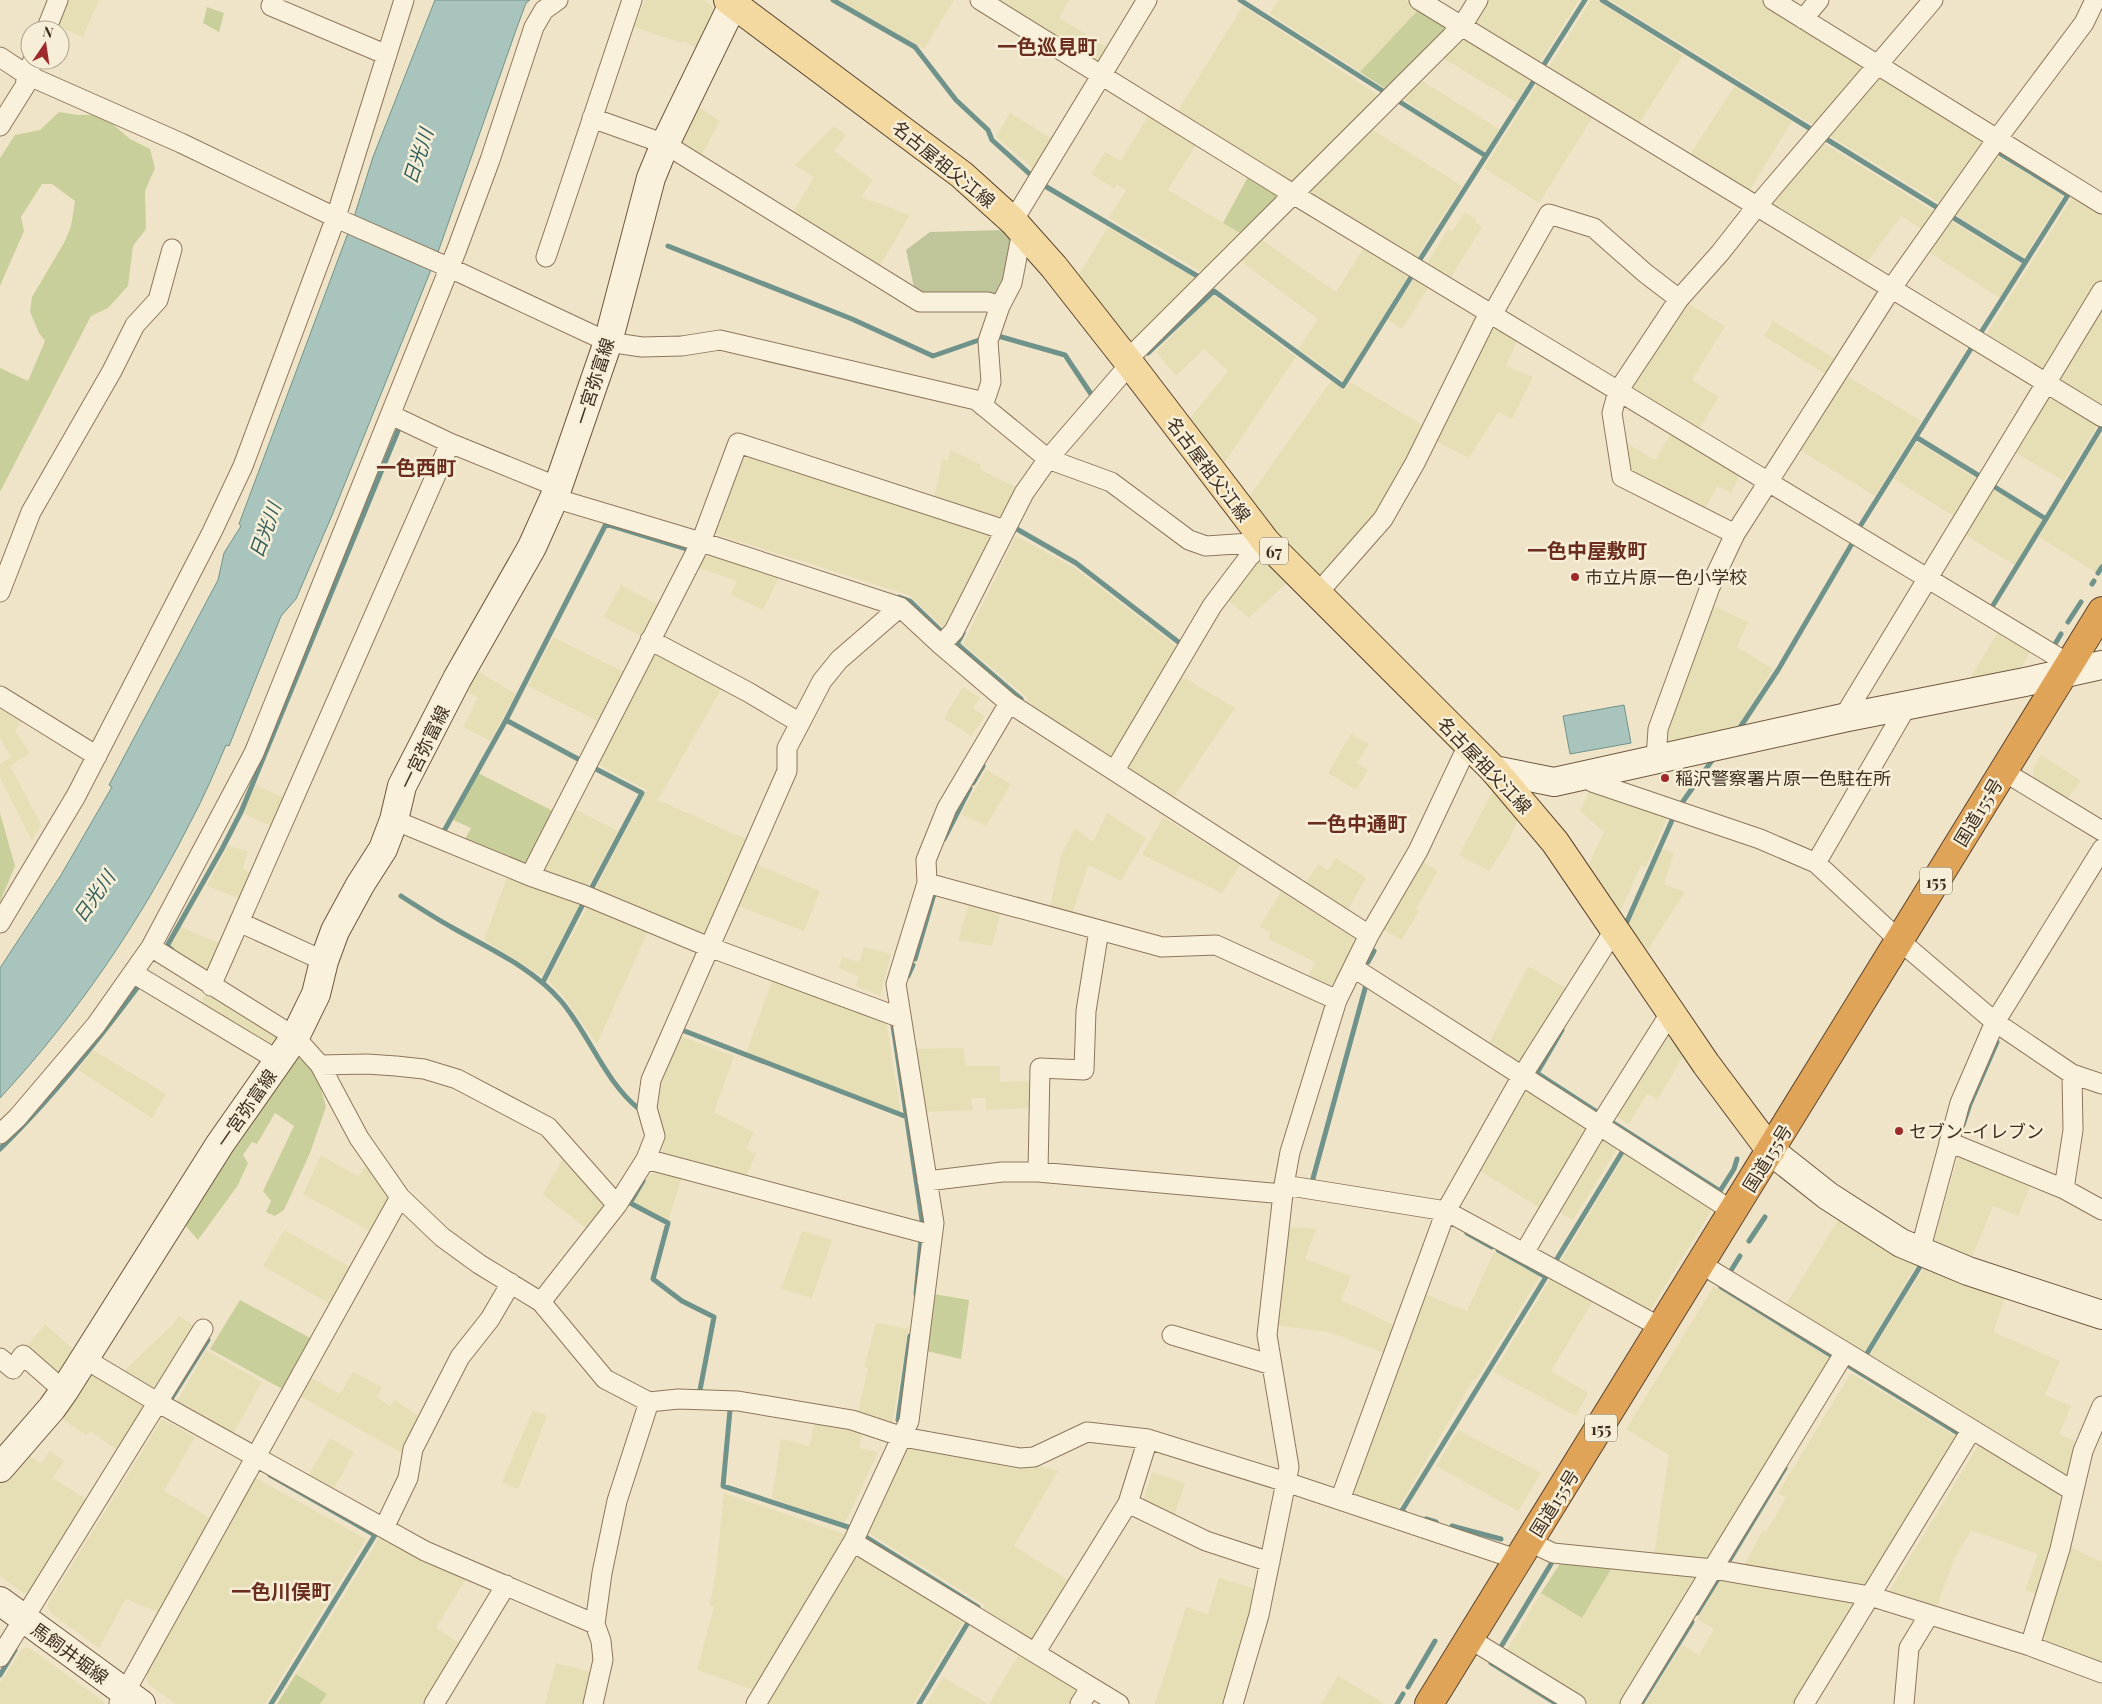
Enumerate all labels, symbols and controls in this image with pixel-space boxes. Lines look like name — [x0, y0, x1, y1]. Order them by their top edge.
north arrow — [20, 20, 70, 70]
text: N — [41, 21, 55, 42]
district label: 一色巡見町 — [997, 32, 1097, 59]
street label: 名古屋祖父江線 — [887, 115, 1001, 213]
water label: 日光川 — [396, 123, 439, 187]
street label: 一宮弥富線 — [569, 334, 619, 428]
street label: 名古屋祖父江線 — [1162, 411, 1256, 527]
district label: 一色西町 — [376, 453, 456, 480]
water label: 日光川 — [242, 497, 287, 561]
district label: 一色中屋敷町 — [1527, 536, 1647, 563]
road number: 67 — [1260, 538, 1288, 564]
place label: 市立片原一色小学校 — [1585, 565, 1747, 589]
marker: 市立片原一色小学校 — [1569, 571, 1581, 583]
street label: 一宮弥富線 — [393, 701, 455, 793]
street label: 名古屋祖父江線 — [1433, 711, 1537, 819]
place label: 稲沢警察署片原一色駐在所 — [1675, 766, 1891, 790]
marker: 稲沢警察署片原一色駐在所 — [1659, 772, 1671, 784]
street label: 国道155号 — [1948, 774, 2008, 850]
district label: 一色中通町 — [1307, 809, 1407, 836]
water label: 日光川 — [66, 864, 121, 927]
road number: 155 — [1920, 868, 1952, 894]
street label: 一宮弥富線 — [210, 1064, 282, 1152]
place label: セブン-イレブン — [1909, 1119, 2044, 1143]
street label: 国道155号 — [1737, 1120, 1797, 1196]
marker: セブン-イレブン — [1893, 1125, 1905, 1137]
road number: 155 — [1585, 1415, 1617, 1442]
street label: 国道155号 — [1524, 1465, 1584, 1541]
district label: 一色川俣町 — [231, 1577, 331, 1604]
street label: 馬飼井堀線 — [27, 1617, 113, 1689]

